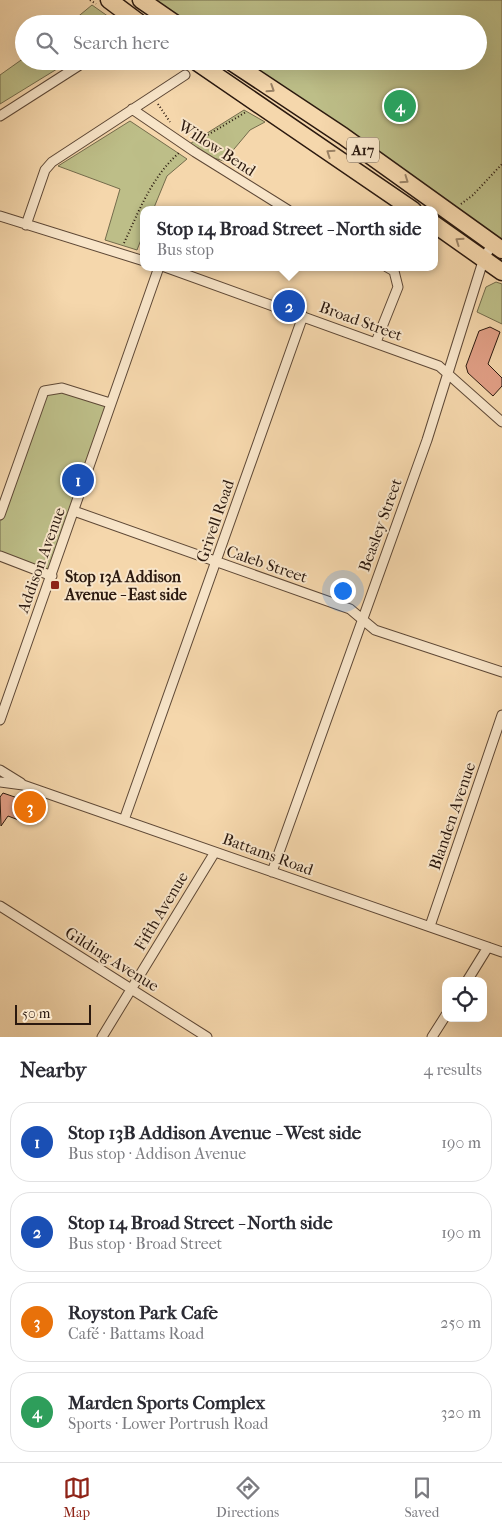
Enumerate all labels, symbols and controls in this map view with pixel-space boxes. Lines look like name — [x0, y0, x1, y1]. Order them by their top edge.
search box — [15, 15, 487, 70]
icon: search — [33, 29, 61, 57]
text: Search here — [73, 32, 169, 54]
one-way arrow — [265, 82, 274, 92]
pin: 4 — [384, 87, 416, 125]
street label: Willow Bend — [174, 115, 260, 180]
road number: A17 — [347, 138, 379, 162]
one-way arrow — [326, 150, 335, 159]
one-way arrow — [399, 174, 409, 183]
popup — [140, 206, 438, 271]
text: Stop 14 Broad Street - North side — [157, 218, 421, 240]
one-way arrow — [455, 238, 465, 247]
text: Bus stop — [157, 240, 214, 259]
pin: 2 — [273, 287, 305, 325]
street label: Broad Street — [317, 297, 405, 345]
pin: 1 — [62, 461, 94, 499]
street label: Beasley Street — [354, 476, 406, 574]
street label: Grivell Road — [192, 477, 238, 565]
street label: Addison Avenue — [13, 505, 69, 616]
street label: Caleb Street — [224, 541, 310, 587]
place label: Stop 13A Addison Avenue - East side — [64, 567, 187, 604]
your location — [330, 578, 356, 604]
marker: Stop 13A Addison Avenue - East side — [49, 579, 61, 591]
street label: Blanden Avenue — [425, 760, 479, 872]
pin: 3 — [14, 788, 46, 826]
street label: Battams Road — [220, 829, 316, 879]
street label: Fifth Avenue — [130, 868, 192, 954]
street label: Gilding Avenue — [62, 923, 162, 995]
map controls — [442, 977, 487, 1022]
button: locate — [442, 977, 487, 1022]
scale bar — [15, 1002, 91, 1025]
text: 50 m — [22, 1005, 50, 1022]
text: Nearby — [20, 1058, 86, 1082]
text: 4 results — [424, 1060, 482, 1079]
text: Stop 13B Addison Avenue - West side — [68, 1122, 361, 1144]
text: 1 — [34, 1133, 40, 1152]
text: 190 m — [441, 1133, 481, 1152]
text: Bus stop · Addison Avenue — [68, 1144, 246, 1163]
text: Stop 14 Broad Street - North side — [68, 1212, 333, 1234]
text: 2 — [33, 1223, 41, 1242]
text: 190 m — [441, 1223, 481, 1242]
text: Bus stop · Broad Street — [68, 1234, 222, 1253]
text: Royston Park Cafe — [68, 1302, 218, 1324]
text: 3 — [34, 1313, 40, 1332]
text: 250 m — [440, 1313, 481, 1332]
text: Café · Battams Road — [68, 1324, 204, 1343]
text: Marden Sports Complex — [68, 1392, 265, 1414]
text: 4 — [32, 1403, 42, 1422]
text: 320 m — [441, 1403, 481, 1422]
text: Sports · Lower Portrush Road — [68, 1414, 269, 1433]
tab: Map — [63, 1474, 91, 1521]
tab: Directions — [216, 1474, 279, 1521]
tab: Saved — [405, 1474, 439, 1521]

